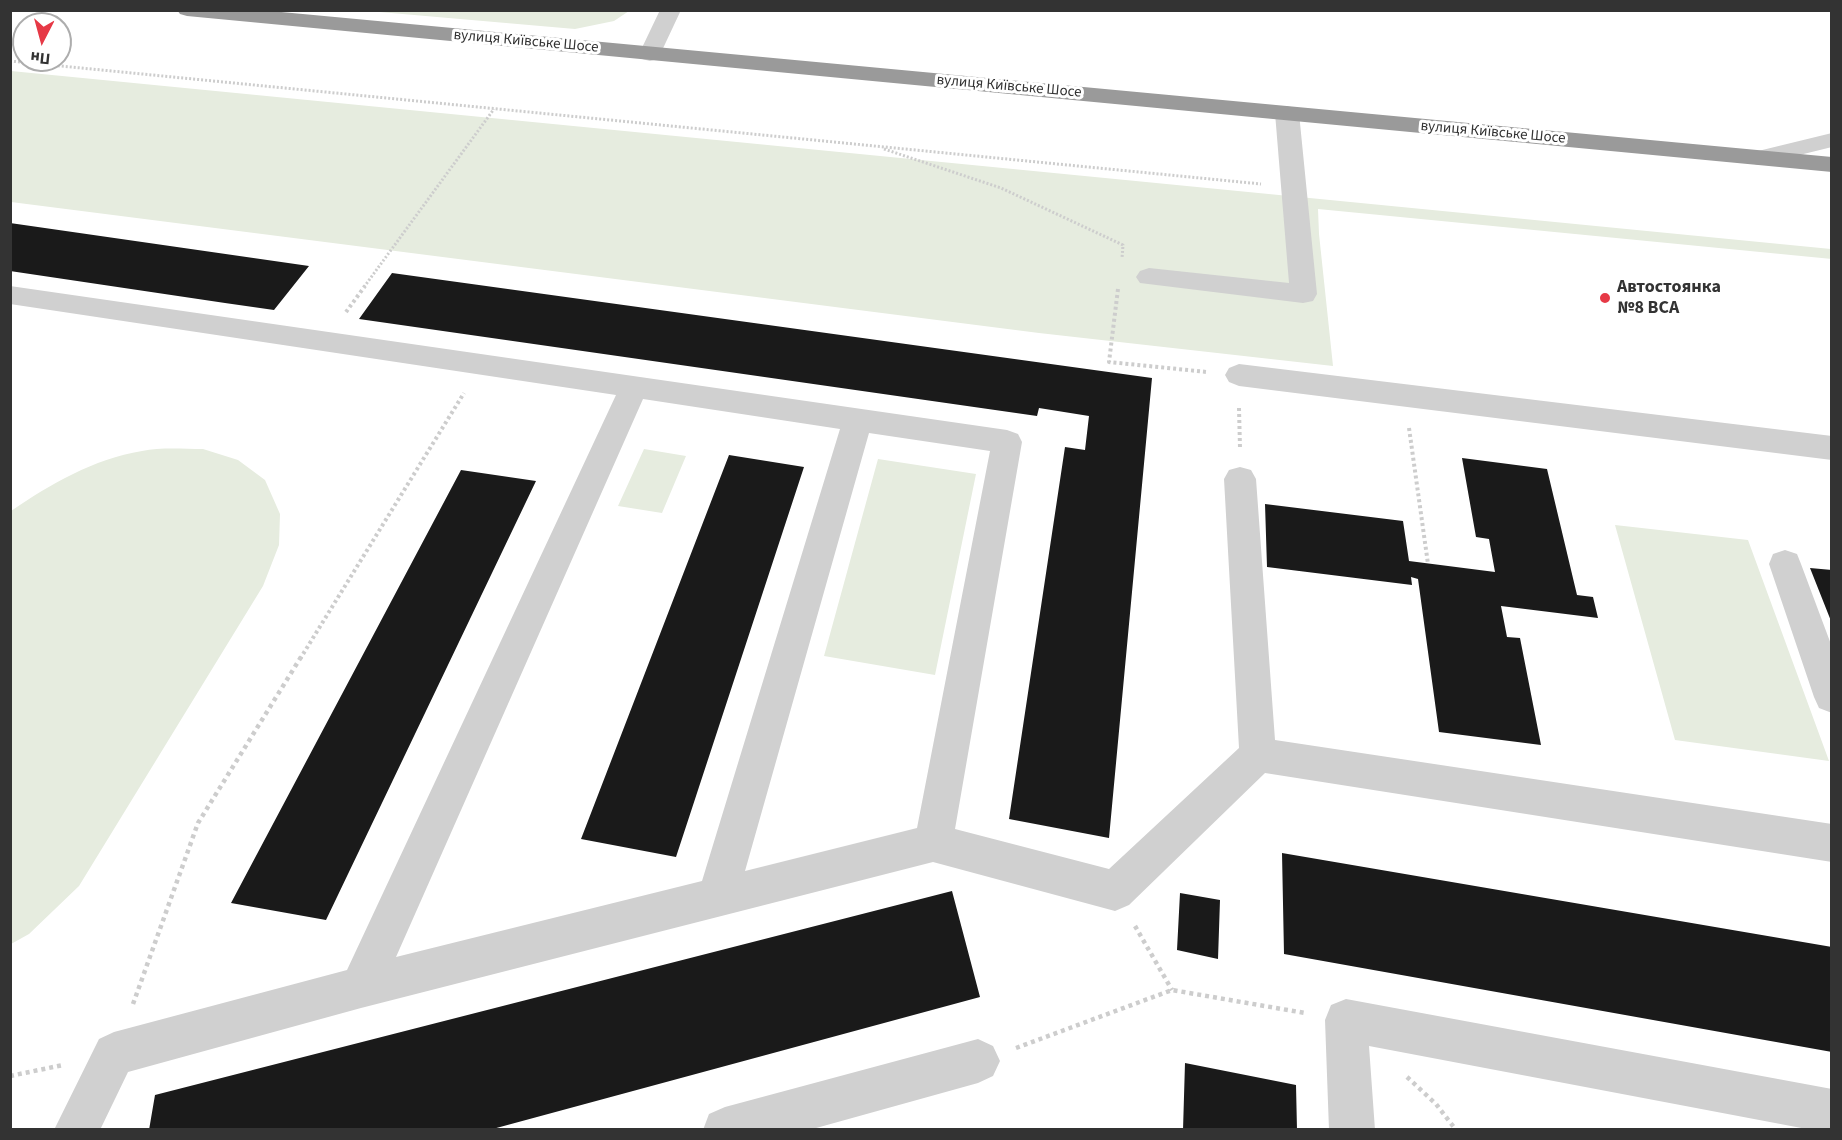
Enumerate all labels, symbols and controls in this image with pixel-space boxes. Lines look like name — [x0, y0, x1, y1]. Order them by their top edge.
north arrow — [12, 12, 72, 72]
street label: вулиця Київське Шосе — [453, 27, 599, 57]
text: Пн — [29, 46, 51, 70]
street label: вулиця Київське Шосе — [936, 72, 1082, 102]
street label: вулиця Київське Шосе — [1420, 118, 1566, 148]
place label: Автостоянка №8 ВСА — [1617, 277, 1721, 320]
marker: Автостоянка №8 ВСА — [1598, 291, 1612, 305]

